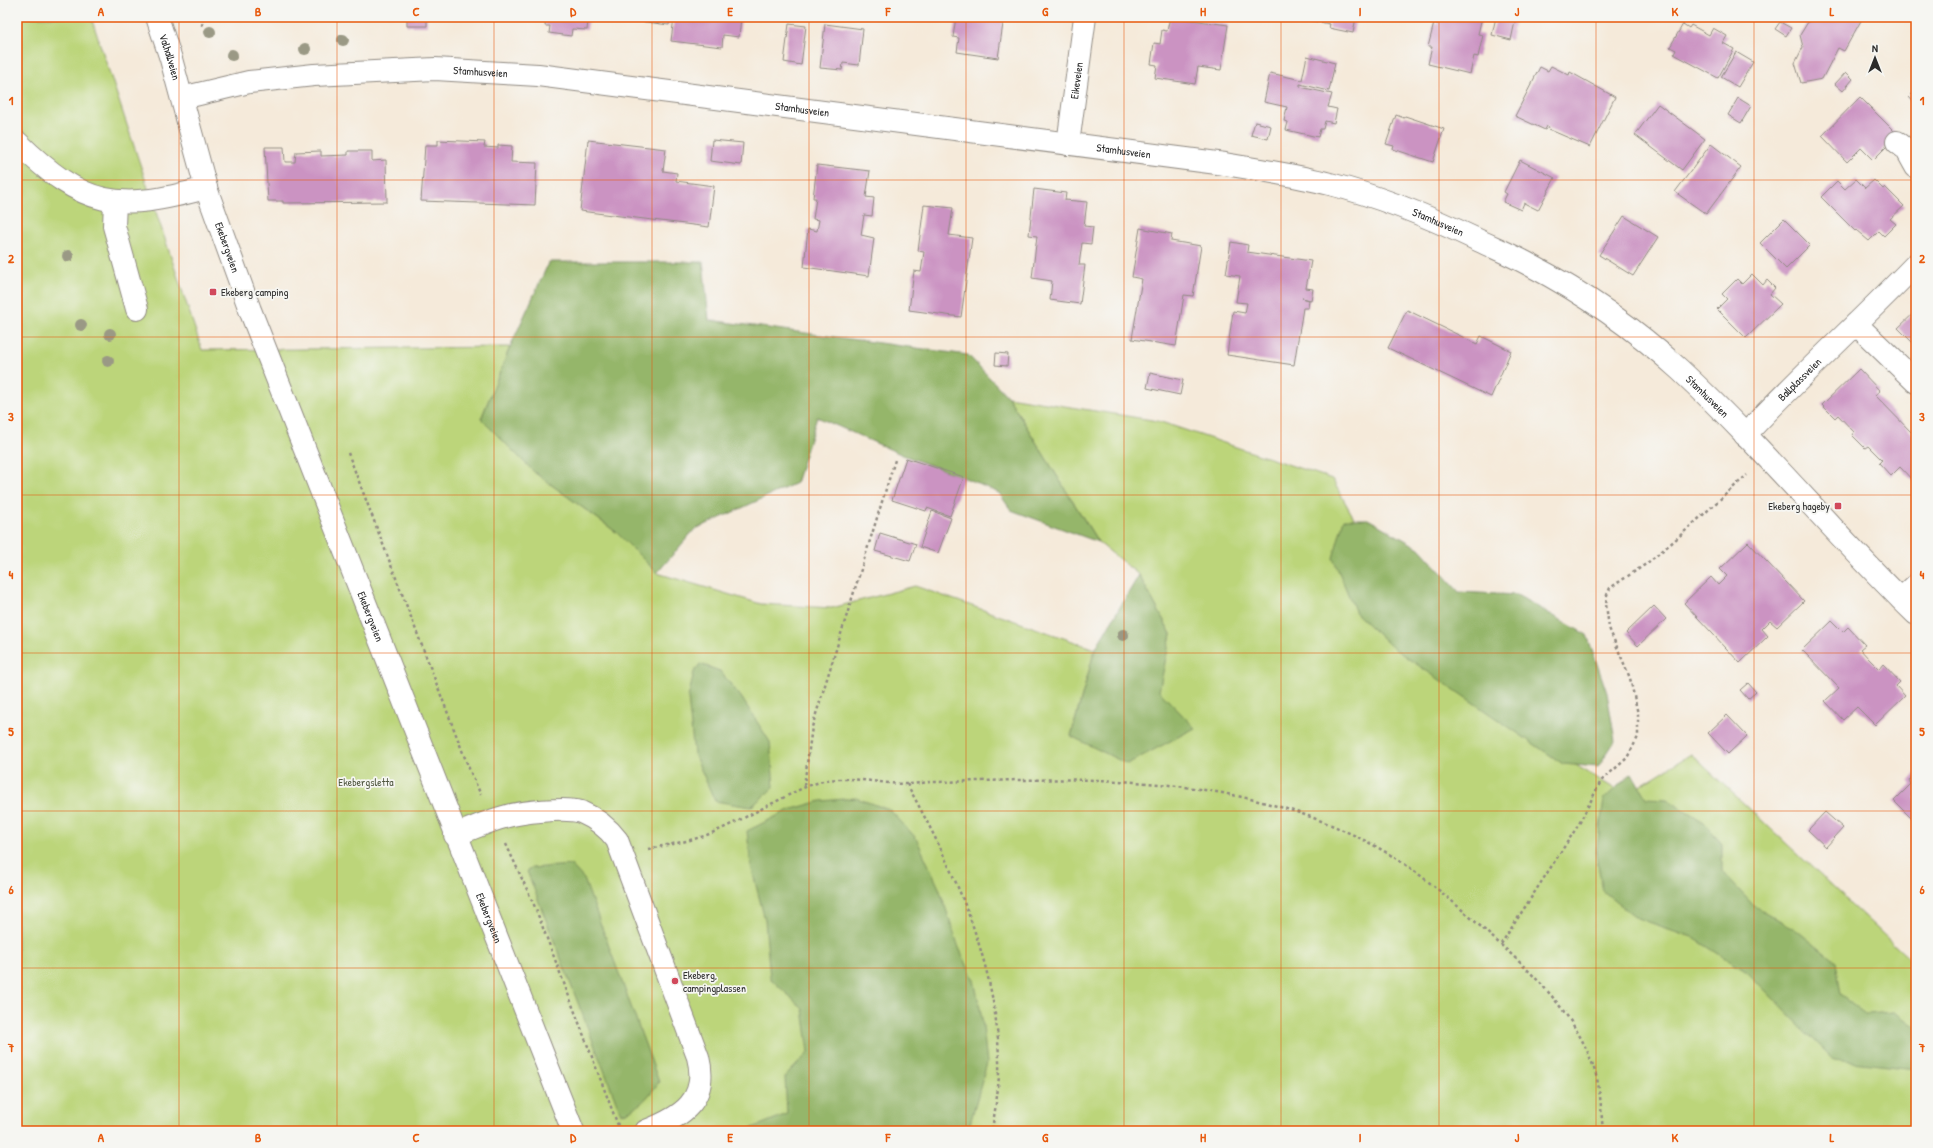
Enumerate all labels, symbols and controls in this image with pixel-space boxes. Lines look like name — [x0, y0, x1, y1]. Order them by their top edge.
text: A — [98, 2, 105, 20]
text: B — [255, 2, 262, 20]
text: C — [412, 2, 420, 20]
text: D — [570, 2, 577, 20]
text: E — [727, 2, 733, 20]
text: F — [885, 2, 892, 20]
text: G — [1042, 2, 1049, 20]
text: H — [1200, 2, 1206, 20]
text: I — [1358, 2, 1362, 20]
text: J — [1515, 2, 1520, 20]
text: K — [1672, 2, 1679, 20]
text: L — [1830, 2, 1835, 20]
street label: Valhallveien — [156, 32, 183, 82]
north arrow — [1855, 38, 1895, 78]
text: N — [1872, 41, 1878, 55]
street label: Eikeveien — [1067, 61, 1086, 100]
street label: Stamhusveien — [453, 63, 508, 80]
text: 1 — [9, 91, 14, 109]
text: 1 — [1920, 91, 1925, 109]
street label: Stamhusveien — [774, 99, 830, 120]
street label: Stamhusveien — [1096, 140, 1152, 161]
street label: Stamhusveien — [1410, 205, 1466, 239]
street label: Ekebergveien — [212, 220, 243, 274]
text: 2 — [8, 249, 15, 267]
text: 2 — [1919, 249, 1926, 267]
place label: Ekeberg camping — [221, 285, 289, 299]
marker: Ekeberg camping — [208, 287, 218, 297]
street label: Ballplassveien — [1775, 355, 1824, 404]
street label: Stamhusveien — [1683, 372, 1732, 420]
text: 3 — [8, 407, 14, 425]
text: 3 — [1919, 407, 1925, 425]
place label: Ekeberg hageby — [1768, 499, 1830, 513]
marker: Ekeberg hageby — [1833, 501, 1843, 511]
text: 4 — [9, 565, 14, 583]
text: 4 — [1920, 565, 1925, 583]
street label: Ekebergveien — [354, 589, 387, 644]
text: 5 — [8, 722, 14, 740]
text: 5 — [1919, 722, 1925, 740]
park label: Ekebergsletta — [338, 775, 394, 789]
text: 6 — [8, 880, 14, 898]
text: 6 — [1919, 880, 1925, 898]
street label: Ekebergveien — [473, 891, 505, 945]
place label: Ekeberg, campingplassen — [683, 968, 746, 995]
marker: Ekeberg, campingplassen — [670, 976, 680, 986]
text: 7 — [7, 1038, 15, 1056]
text: 7 — [1918, 1038, 1926, 1056]
text: A — [98, 1128, 105, 1146]
text: B — [255, 1128, 262, 1146]
text: C — [412, 1128, 420, 1146]
text: D — [570, 1128, 577, 1146]
text: E — [727, 1128, 733, 1146]
text: F — [885, 1128, 892, 1146]
text: G — [1042, 1128, 1049, 1146]
text: H — [1200, 1128, 1206, 1146]
text: I — [1358, 1128, 1362, 1146]
text: J — [1515, 1128, 1520, 1146]
text: K — [1672, 1128, 1679, 1146]
text: L — [1830, 1128, 1835, 1146]

